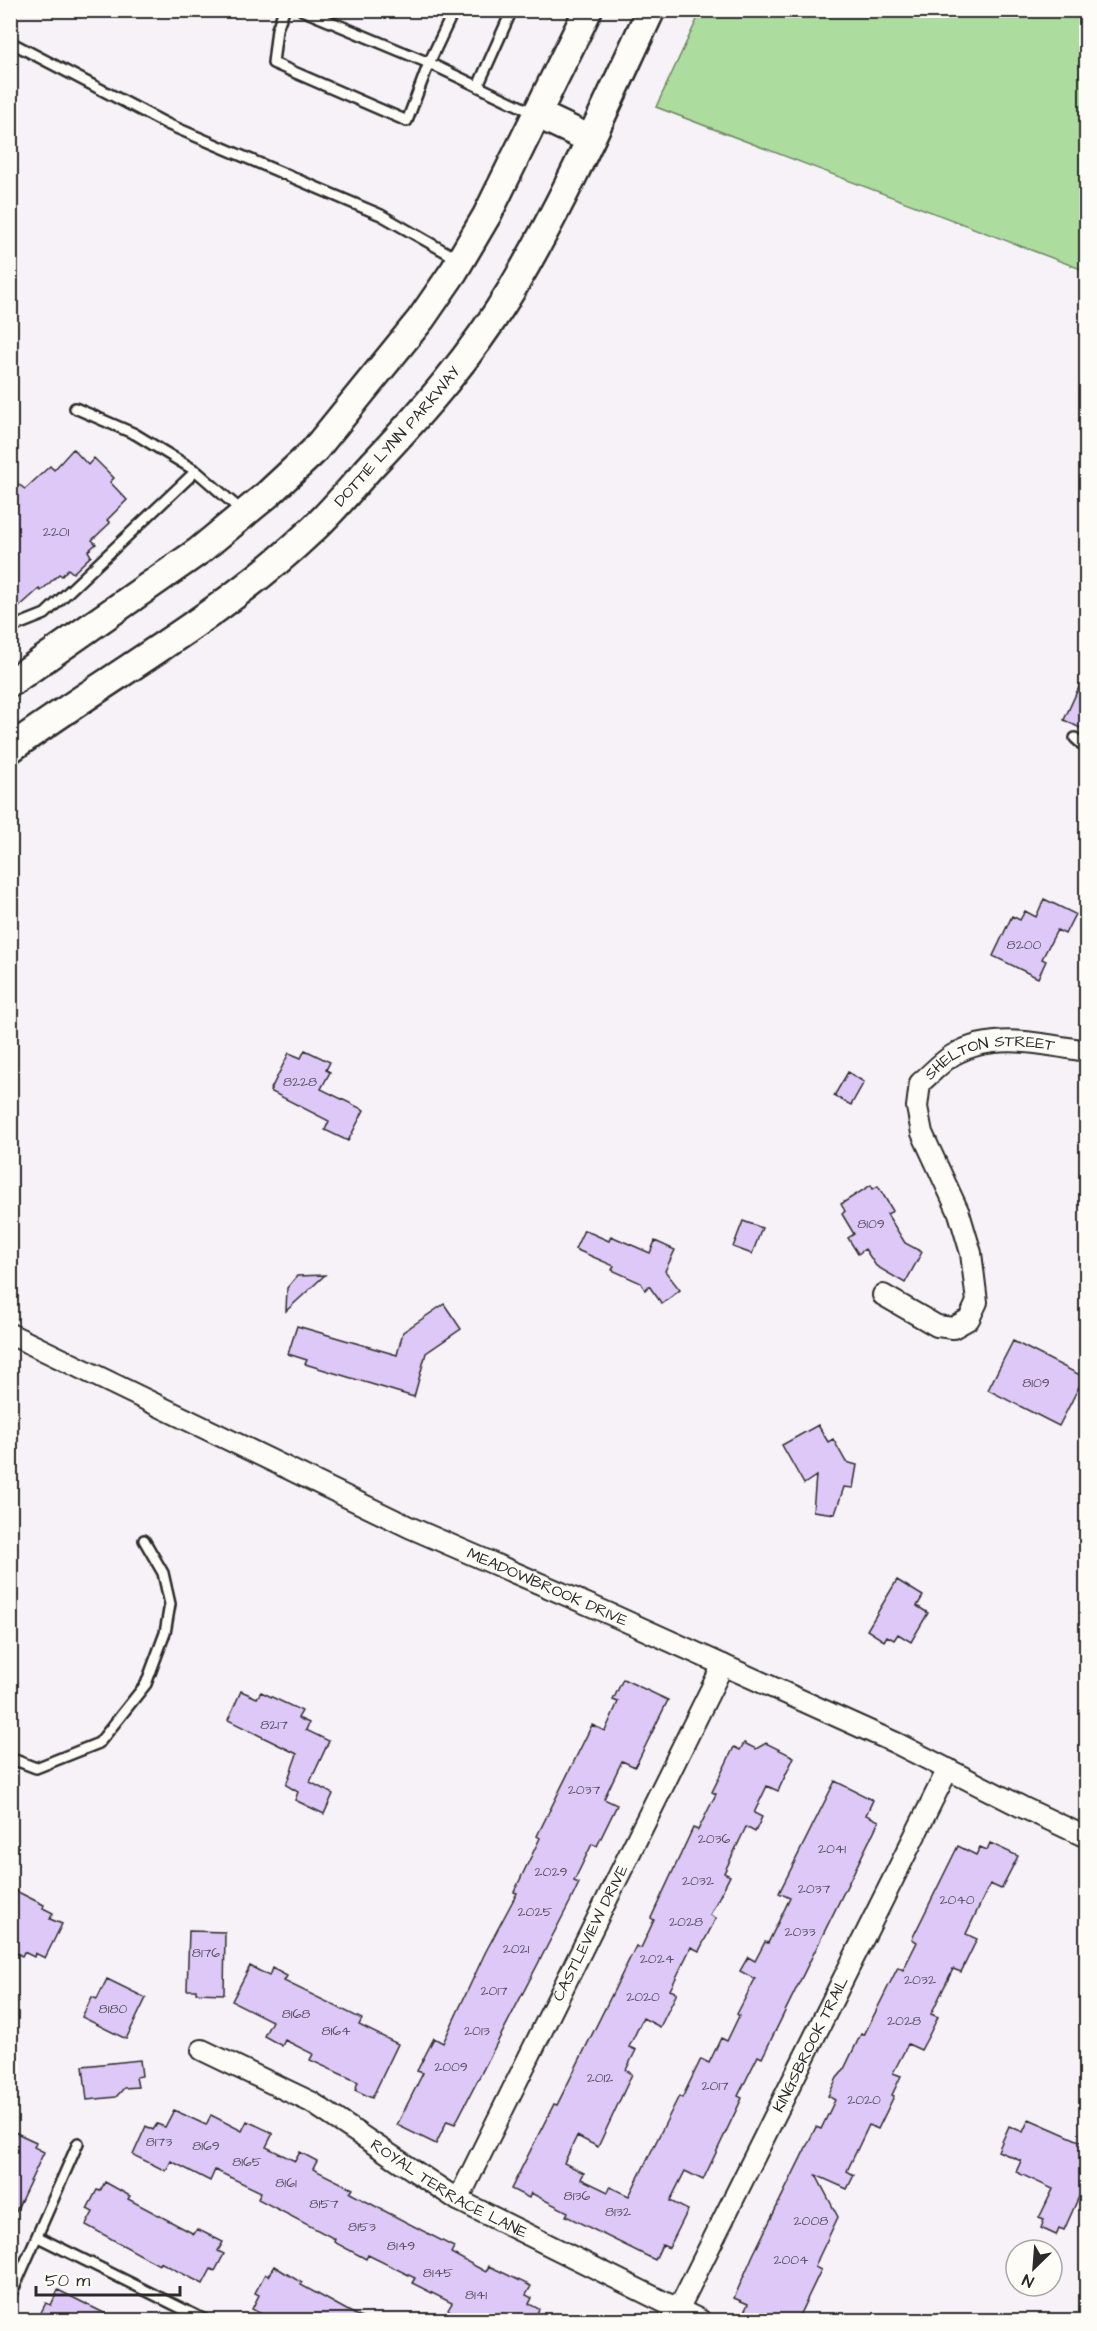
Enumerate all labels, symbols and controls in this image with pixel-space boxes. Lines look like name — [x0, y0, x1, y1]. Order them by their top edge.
street label: DOTTIE LYNN PARKWAY — [329, 361, 466, 512]
house number: 2201 — [43, 522, 70, 542]
house number: 8200 — [1007, 935, 1042, 955]
street label: SHELTON STREET — [919, 1030, 1056, 1085]
house number: 8228 — [283, 1072, 317, 1092]
house number: 8109 — [857, 1214, 885, 1234]
house number: 8109 — [1022, 1373, 1050, 1393]
street label: MEADOWBROOK DRIVE — [464, 1542, 632, 1632]
house number: 8217 — [260, 1715, 288, 1735]
house number: 2037 — [568, 1780, 601, 1800]
house number: 2036 — [698, 1829, 731, 1849]
house number: 2041 — [818, 1839, 846, 1859]
street label: CASTLEVIEW DRIVE — [547, 1861, 634, 2005]
house number: 2029 — [535, 1862, 567, 1882]
house number: 2032 — [682, 1871, 714, 1891]
house number: 2037 — [798, 1879, 831, 1899]
house number: 2040 — [939, 1890, 975, 1910]
house number: 2025 — [518, 1902, 552, 1922]
house number: 2028 — [669, 1912, 703, 1932]
house number: 2033 — [784, 1922, 816, 1942]
house number: 2021 — [503, 1939, 530, 1959]
house number: 8176 — [192, 1943, 220, 1963]
house number: 2024 — [640, 1949, 675, 1969]
house number: 2032 — [904, 1970, 936, 1990]
street label: KINGSBROOK TRAIL — [767, 1973, 854, 2116]
house number: 2017 — [480, 1981, 508, 2001]
house number: 2020 — [626, 1987, 660, 2007]
house number: 8180 — [99, 1999, 128, 2019]
house number: 8168 — [282, 2004, 310, 2024]
house number: 2028 — [887, 2011, 921, 2031]
house number: 8164 — [321, 2021, 351, 2041]
house number: 2013 — [464, 2021, 490, 2041]
house number: 2009 — [434, 2057, 468, 2077]
house number: 2012 — [587, 2068, 613, 2088]
house number: 2017 — [701, 2076, 729, 2096]
house number: 2020 — [847, 2090, 881, 2110]
house number: 8173 — [146, 2132, 172, 2152]
street label: ROYAL TERRACE LANE — [366, 2134, 531, 2244]
house number: 8169 — [192, 2136, 220, 2156]
house number: 8165 — [232, 2152, 262, 2172]
house number: 8161 — [275, 2173, 297, 2193]
house number: 8136 — [564, 2186, 591, 2206]
house number: 8157 — [309, 2194, 339, 2214]
house number: 8132 — [605, 2202, 631, 2222]
house number: 2008 — [794, 2211, 828, 2231]
house number: 8153 — [348, 2217, 376, 2237]
house number: 8149 — [387, 2236, 415, 2256]
north arrow — [1004, 2238, 1064, 2298]
house number: 2004 — [773, 2250, 809, 2270]
scale bar — [36, 2259, 180, 2297]
house number: 8145 — [423, 2263, 453, 2283]
text: 50 m — [45, 2268, 90, 2293]
text: N — [1019, 2269, 1037, 2293]
house number: 8141 — [465, 2285, 487, 2305]

